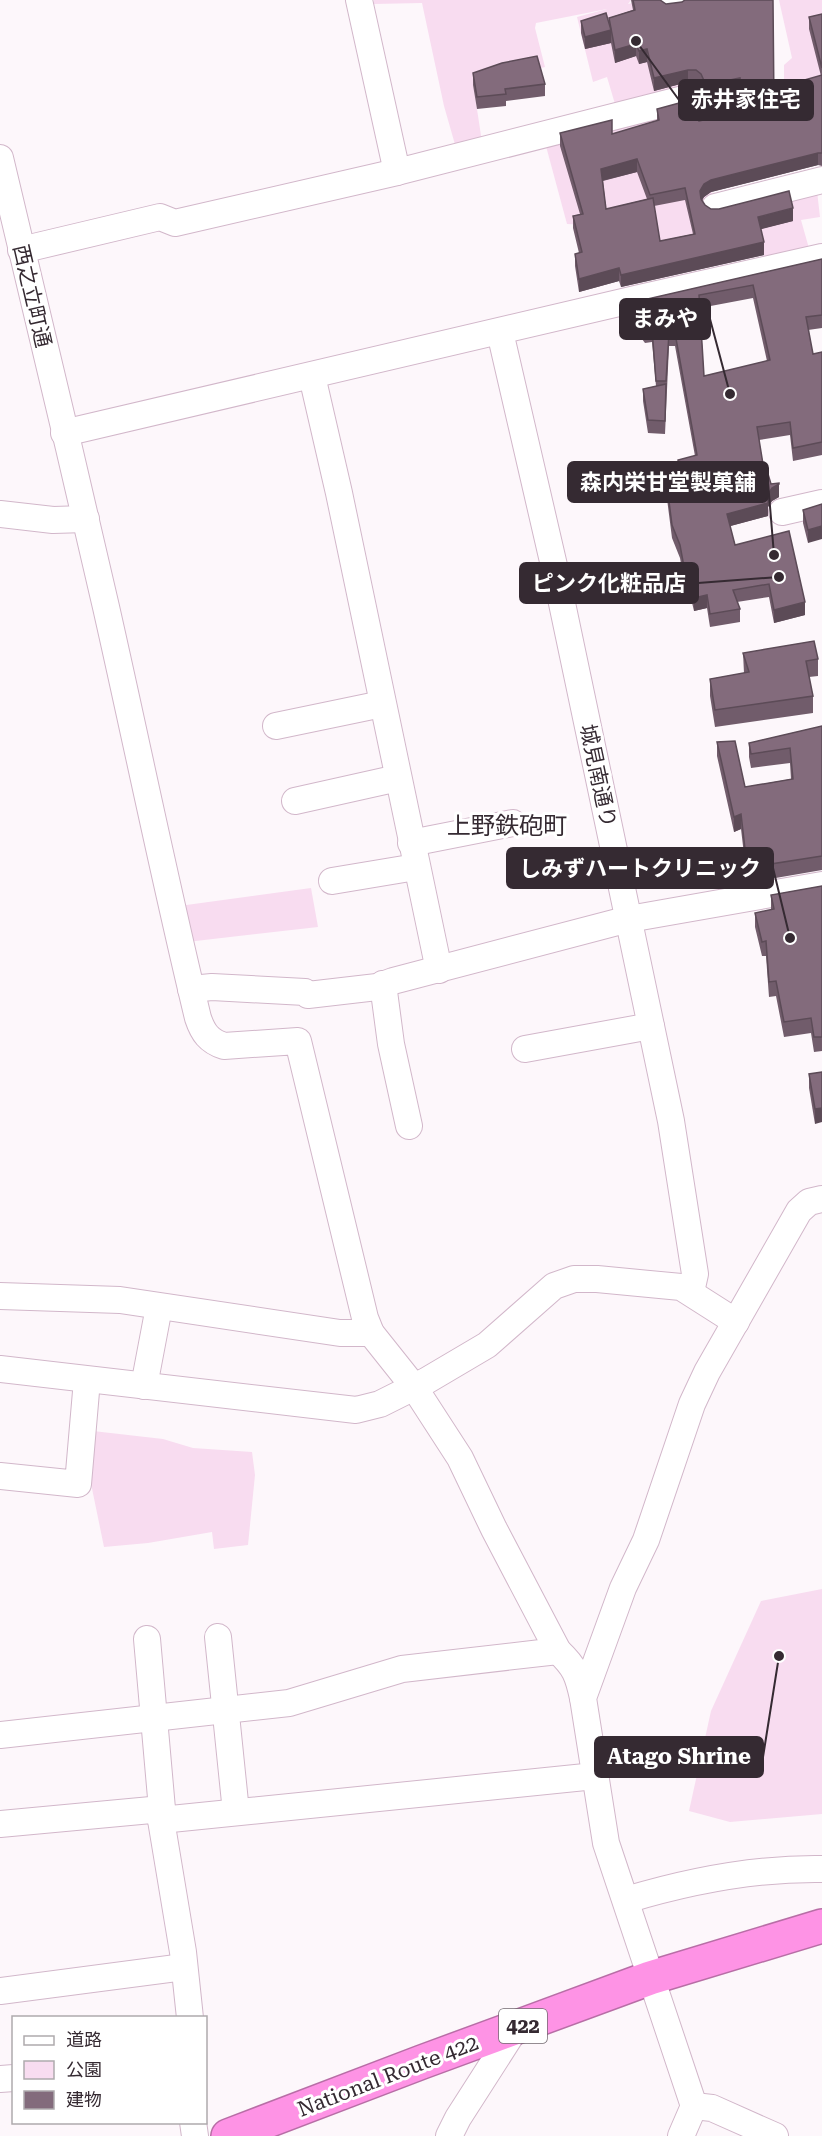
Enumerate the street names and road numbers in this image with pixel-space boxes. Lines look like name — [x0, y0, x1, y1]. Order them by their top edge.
street label: 西之立町通 — [8, 242, 56, 350]
street label: 城見南通り — [575, 722, 621, 830]
road number: 422 — [499, 2009, 547, 2043]
street label: National Route 422 — [294, 2030, 482, 2122]

